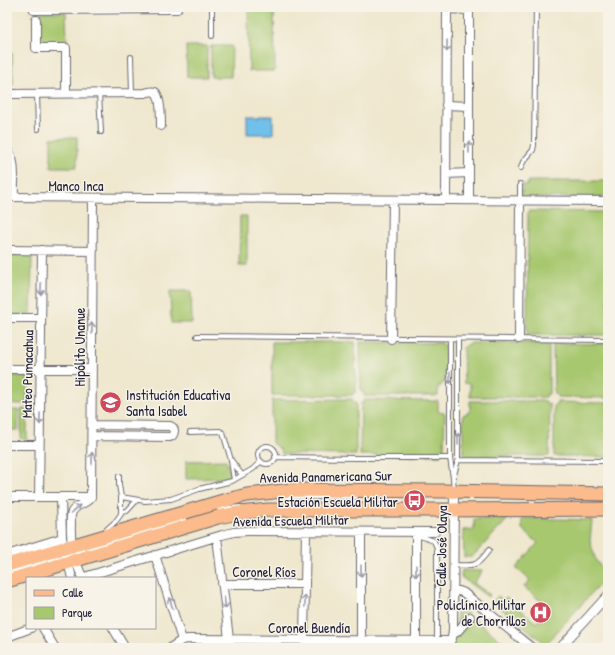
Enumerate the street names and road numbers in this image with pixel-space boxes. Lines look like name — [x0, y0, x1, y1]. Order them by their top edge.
street label: Manco Inca — [49, 176, 104, 195]
street label: Hipólito Unanue — [70, 307, 90, 386]
street label: Mateo Pumacahua — [17, 329, 37, 418]
street label: Avenida Panamericana Sur — [260, 465, 393, 487]
street label: Calle José Olaya — [431, 505, 452, 587]
street label: Avenida Escuela Militar — [233, 509, 350, 531]
street label: Coronel Ríos — [232, 562, 296, 581]
street label: Coronel Buendía — [268, 618, 350, 637]

